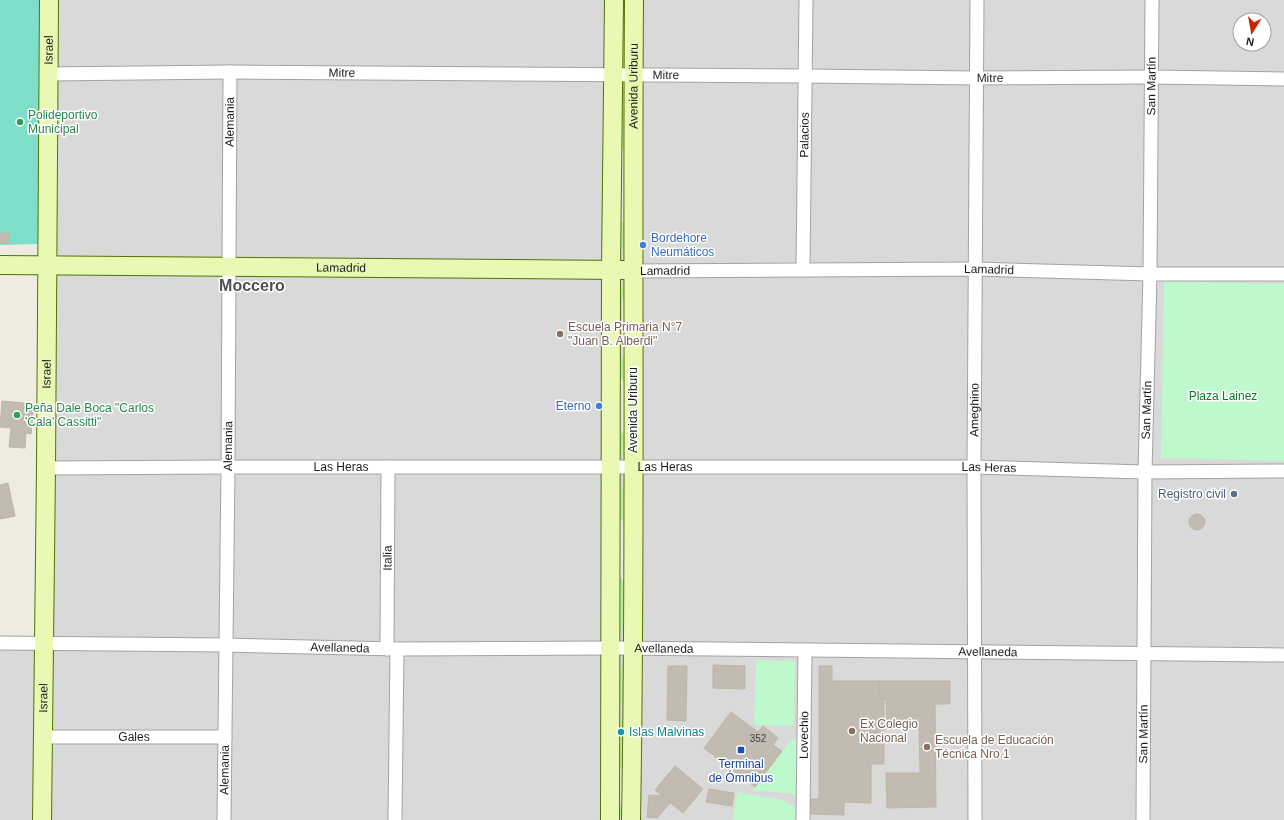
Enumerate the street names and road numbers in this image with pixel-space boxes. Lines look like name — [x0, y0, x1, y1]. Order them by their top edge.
street label: Israel — [42, 35, 56, 65]
street label: Avenida Uriburu — [626, 43, 641, 129]
street label: San Martín — [1144, 57, 1159, 116]
street label: Mitre — [329, 66, 356, 80]
street label: Mitre — [653, 68, 680, 82]
street label: Mitre — [977, 71, 1004, 85]
street label: Alemania — [223, 97, 237, 147]
street label: Palacios — [797, 112, 812, 158]
street label: Lamadrid — [316, 261, 366, 275]
street label: Lamadrid — [964, 262, 1014, 277]
street label: Lamadrid — [640, 264, 690, 278]
street label: Israel — [40, 359, 54, 389]
street label: Avenida Uriburu — [626, 367, 640, 453]
street label: San Martín — [1139, 380, 1154, 440]
street label: Ameghino — [967, 383, 982, 437]
street label: Alemania — [221, 421, 235, 471]
street label: Las Heras — [314, 460, 368, 474]
street label: Las Heras — [638, 460, 692, 474]
street label: Las Heras — [962, 460, 1017, 475]
street label: Italia — [380, 545, 395, 571]
street label: Avellaneda — [310, 640, 370, 655]
street label: Avellaneda — [634, 641, 694, 656]
street label: Avellaneda — [958, 645, 1018, 659]
street label: Israel — [36, 683, 51, 713]
street label: San Martín — [1136, 705, 1151, 763]
street label: Lovechio — [797, 711, 811, 759]
street label: Gales — [118, 730, 150, 744]
street label: Alemania — [217, 745, 232, 795]

